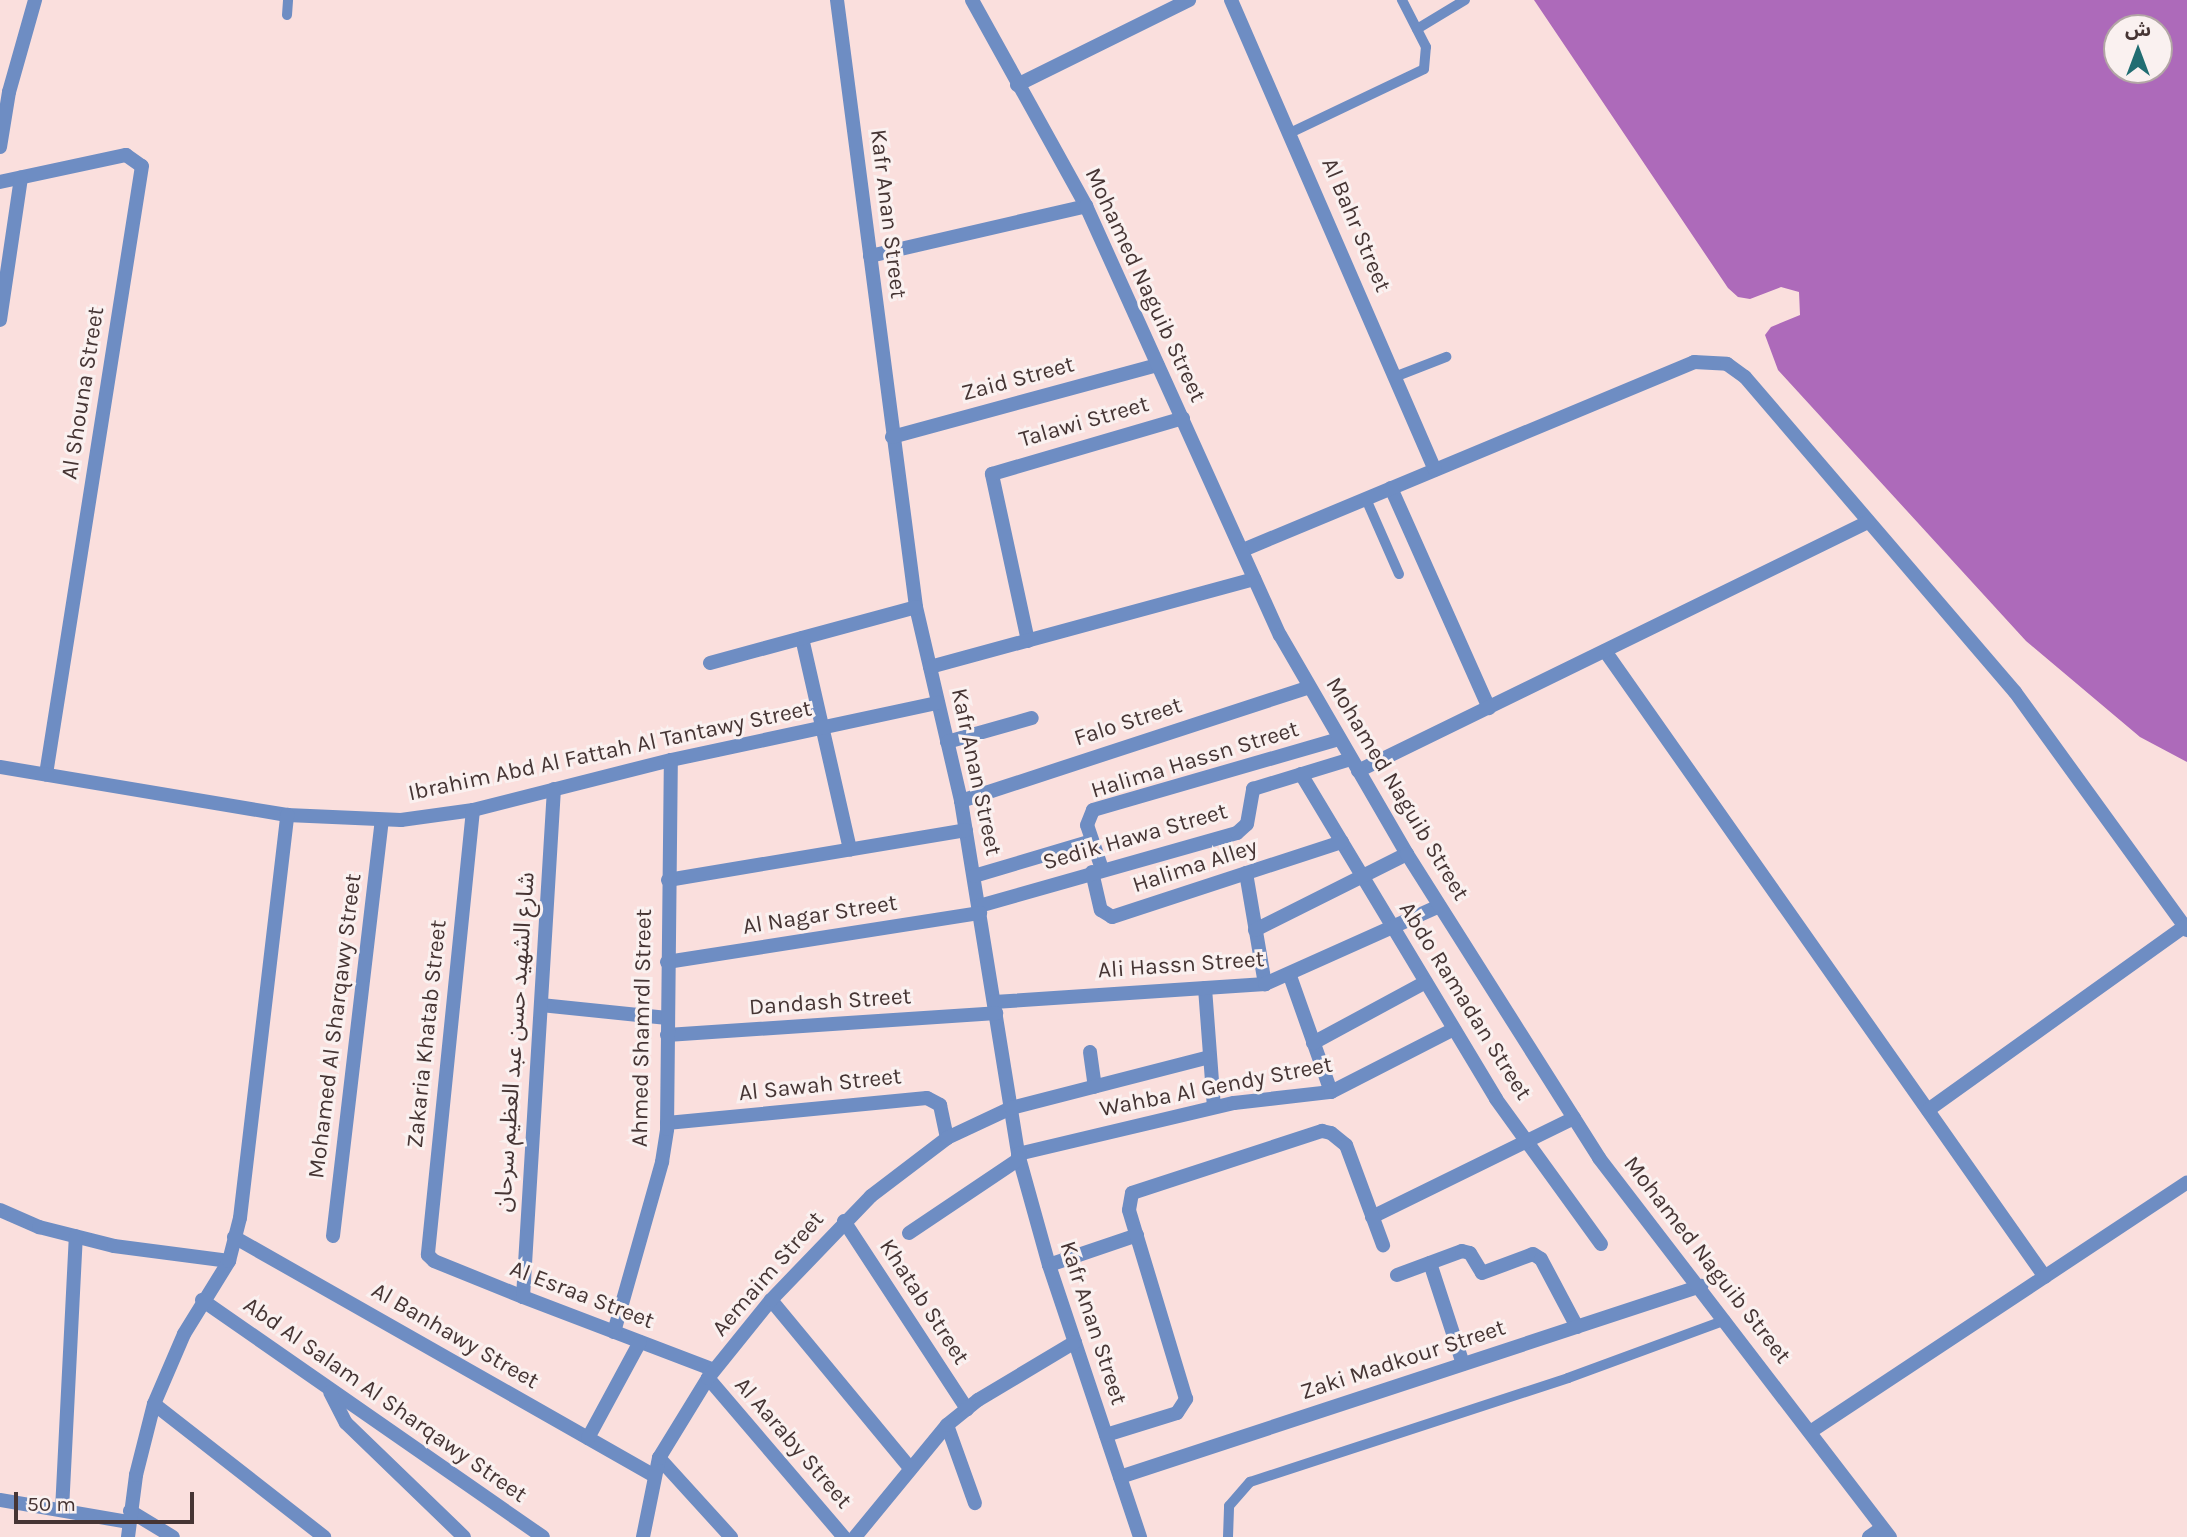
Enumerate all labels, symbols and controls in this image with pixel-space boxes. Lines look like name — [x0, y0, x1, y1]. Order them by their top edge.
north arrow — [2103, 14, 2173, 84]
text: ش — [2125, 19, 2151, 41]
street label: Kafr Anan Street — [864, 128, 912, 300]
street label: Al Bahr Street — [1315, 154, 1397, 296]
street label: Mohamed Naguib Street — [1079, 163, 1211, 407]
street label: Al Shouna Street — [56, 305, 110, 481]
street label: Zaid Street — [959, 351, 1077, 407]
street label: Talawi Street — [1016, 390, 1152, 454]
street label: Mohamed Naguib Street — [1319, 672, 1475, 906]
street label: Kafr Anan Street — [945, 686, 1007, 858]
street label: Falo Street — [1071, 692, 1185, 752]
street label: Ibrahim Abd Al Fattah Al Tantawy Street — [406, 695, 814, 807]
street label: Halima Hassn Street — [1088, 715, 1302, 805]
street label: Sedik Hawa Street — [1040, 797, 1230, 877]
street label: Halima Alley — [1129, 833, 1261, 899]
street label: شارع الشهيد حسن عبد العظيم سرحان — [489, 871, 541, 1213]
street label: Mohamed Al Sharqawy Street — [303, 872, 367, 1180]
street label: Al Nagar Street — [741, 889, 899, 941]
street label: Abdo Ramadan Street — [1393, 897, 1537, 1105]
street label: Ahmed Shamrdl Street — [626, 909, 658, 1147]
street label: Zakaria Khatab Street — [401, 919, 453, 1149]
street label: Ali Hassn Street — [1097, 945, 1265, 985]
street label: Dandash Street — [748, 983, 912, 1021]
street label: Wahba Al Gendy Street — [1097, 1051, 1335, 1123]
street label: Al Sawah Street — [737, 1063, 903, 1107]
street label: Mohamed Naguib Street — [1618, 1151, 1796, 1369]
street label: Aemaim Street — [706, 1206, 830, 1342]
street label: Khatab Street — [873, 1234, 975, 1370]
street label: Kafr Anan Street — [1054, 1238, 1132, 1408]
street label: Al Esraa Street — [506, 1255, 658, 1335]
street label: Al Banhawy Street — [366, 1277, 544, 1395]
street label: Abd Al Salam Al Sharqawy Street — [238, 1291, 532, 1509]
street label: Zaki Madkour Street — [1297, 1314, 1509, 1406]
street label: Al Aaraby Street — [728, 1372, 858, 1514]
scale bar — [18, 1478, 198, 1522]
text: 50 m — [27, 1492, 76, 1516]

